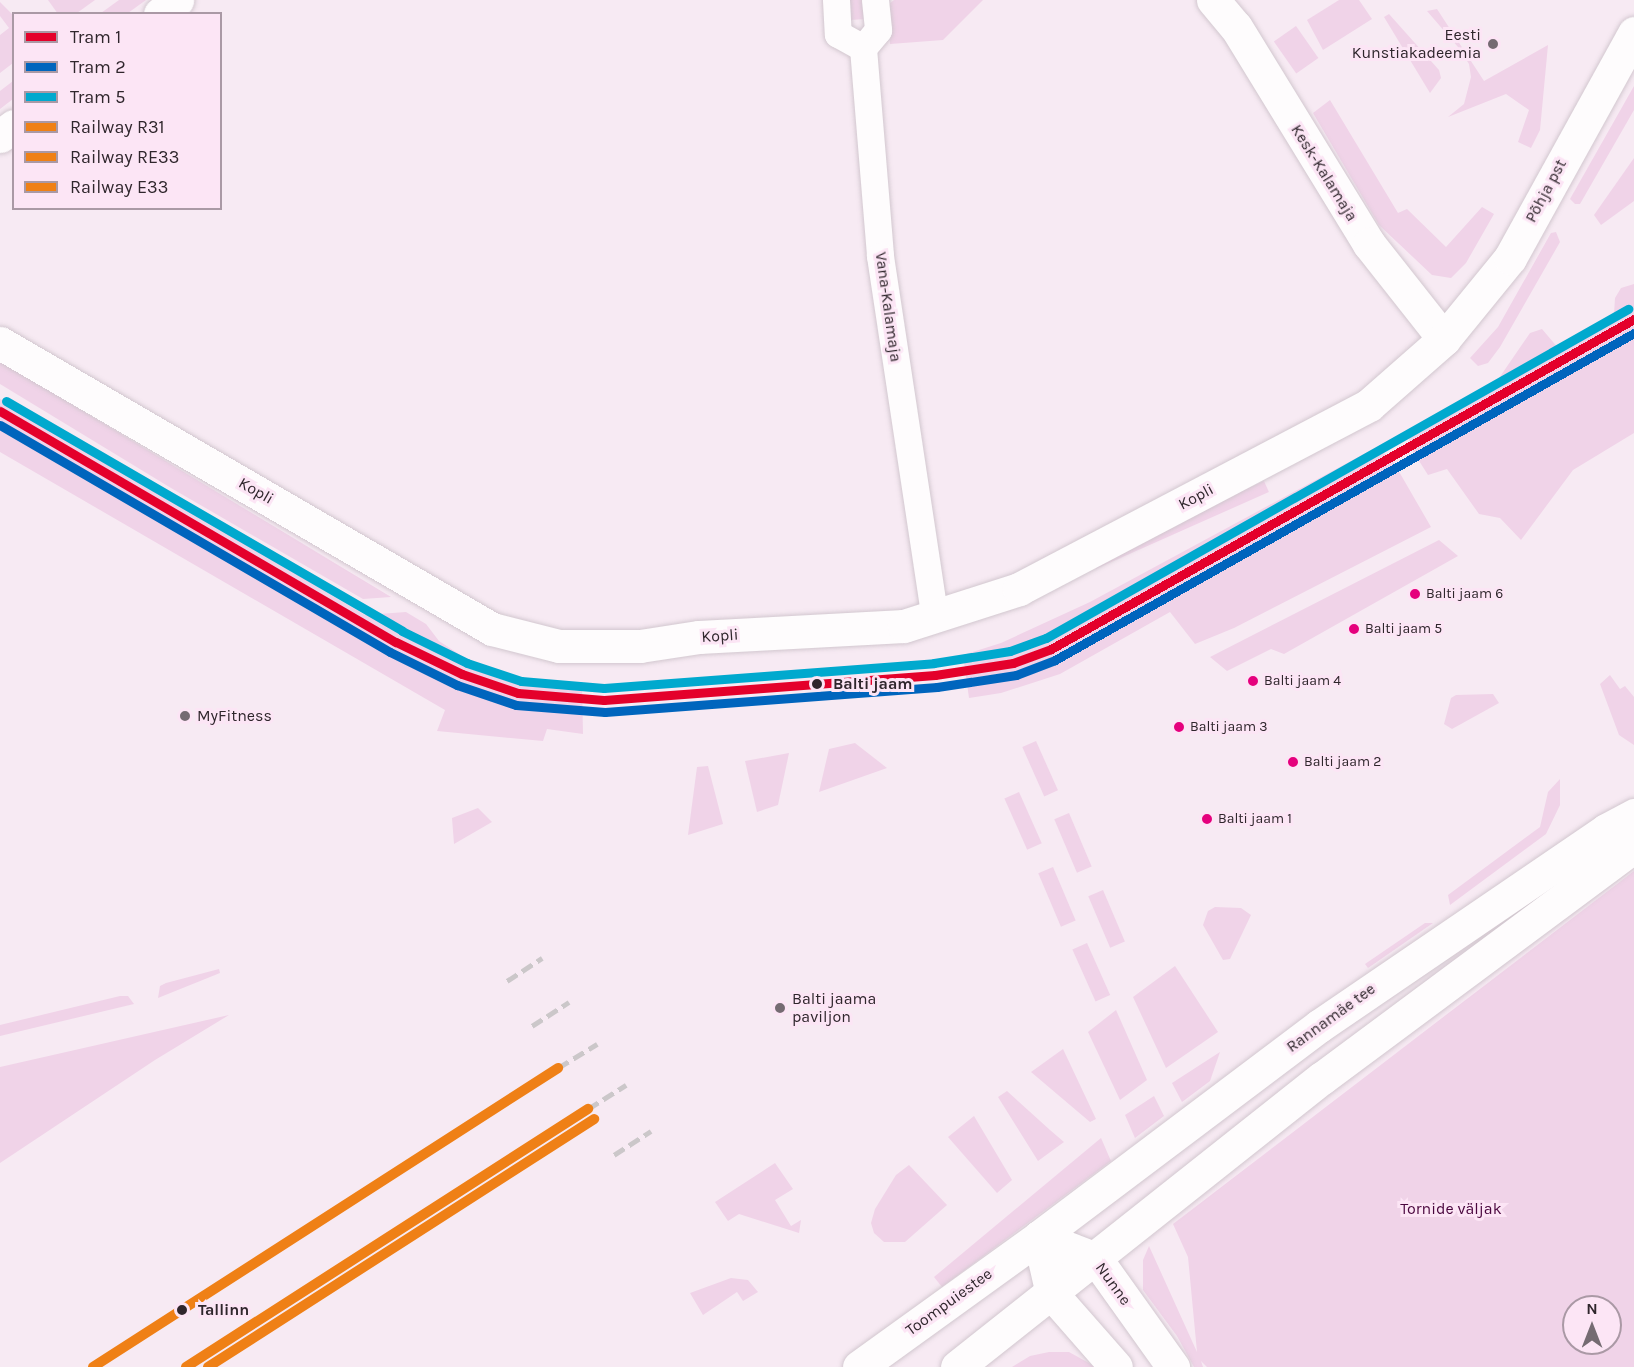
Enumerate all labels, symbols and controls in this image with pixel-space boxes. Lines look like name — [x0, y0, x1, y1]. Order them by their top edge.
legend — [12, 12, 222, 210]
place label: Eesti Kunstiakadeemia — [1352, 25, 1481, 63]
text: Tram 1 — [70, 26, 121, 48]
marker: Eesti Kunstiakadeemia — [1486, 37, 1500, 51]
text: Tram 2 — [70, 56, 126, 78]
text: Tram 5 — [70, 86, 125, 108]
text: Railway R31 — [70, 116, 165, 138]
street label: Kesk-Kalamaja — [1287, 121, 1361, 225]
text: Railway RE33 — [70, 146, 179, 168]
street label: Põhja pst — [1521, 156, 1571, 226]
text: Railway E33 — [70, 176, 168, 198]
street label: Vana-Kalamaja — [871, 251, 905, 363]
street label: Kopli — [235, 473, 277, 509]
street label: Kopli — [1175, 480, 1217, 514]
place label: Balti jaam 6 — [1426, 586, 1503, 602]
marker: Balti jaam 6 — [1409, 588, 1421, 600]
place label: Balti jaam 5 — [1365, 621, 1442, 637]
marker: Balti jaam 5 — [1348, 623, 1360, 635]
street label: Kopli — [701, 625, 739, 647]
marker: Balti jaam — [806, 673, 828, 695]
place label: Balti jaam 4 — [1264, 673, 1341, 689]
place label: Balti jaam — [833, 674, 912, 694]
marker: Balti jaam 4 — [1247, 675, 1259, 687]
place label: MyFitness — [197, 706, 272, 726]
marker: MyFitness — [178, 709, 192, 723]
place label: Balti jaam 3 — [1190, 719, 1268, 735]
marker: Balti jaam 3 — [1173, 721, 1185, 733]
place label: Balti jaam 2 — [1304, 754, 1381, 770]
marker: Balti jaam 2 — [1287, 756, 1299, 768]
place label: Balti jaam 1 — [1218, 811, 1292, 827]
marker: Balti jaam 1 — [1201, 813, 1213, 825]
street label: Rannamäe tee — [1283, 979, 1379, 1057]
place label: Balti jaama paviljon — [792, 989, 876, 1027]
marker: Balti jaama paviljon — [773, 1001, 787, 1015]
park label: Tornide väljak — [1400, 1199, 1502, 1219]
street label: Nunne — [1091, 1259, 1135, 1309]
street label: Toompuiestee — [902, 1264, 996, 1340]
north arrow — [1562, 1295, 1622, 1355]
marker: Tallinn — [171, 1299, 193, 1321]
text: N — [1586, 1299, 1598, 1318]
place label: Tallinn — [198, 1300, 249, 1320]

